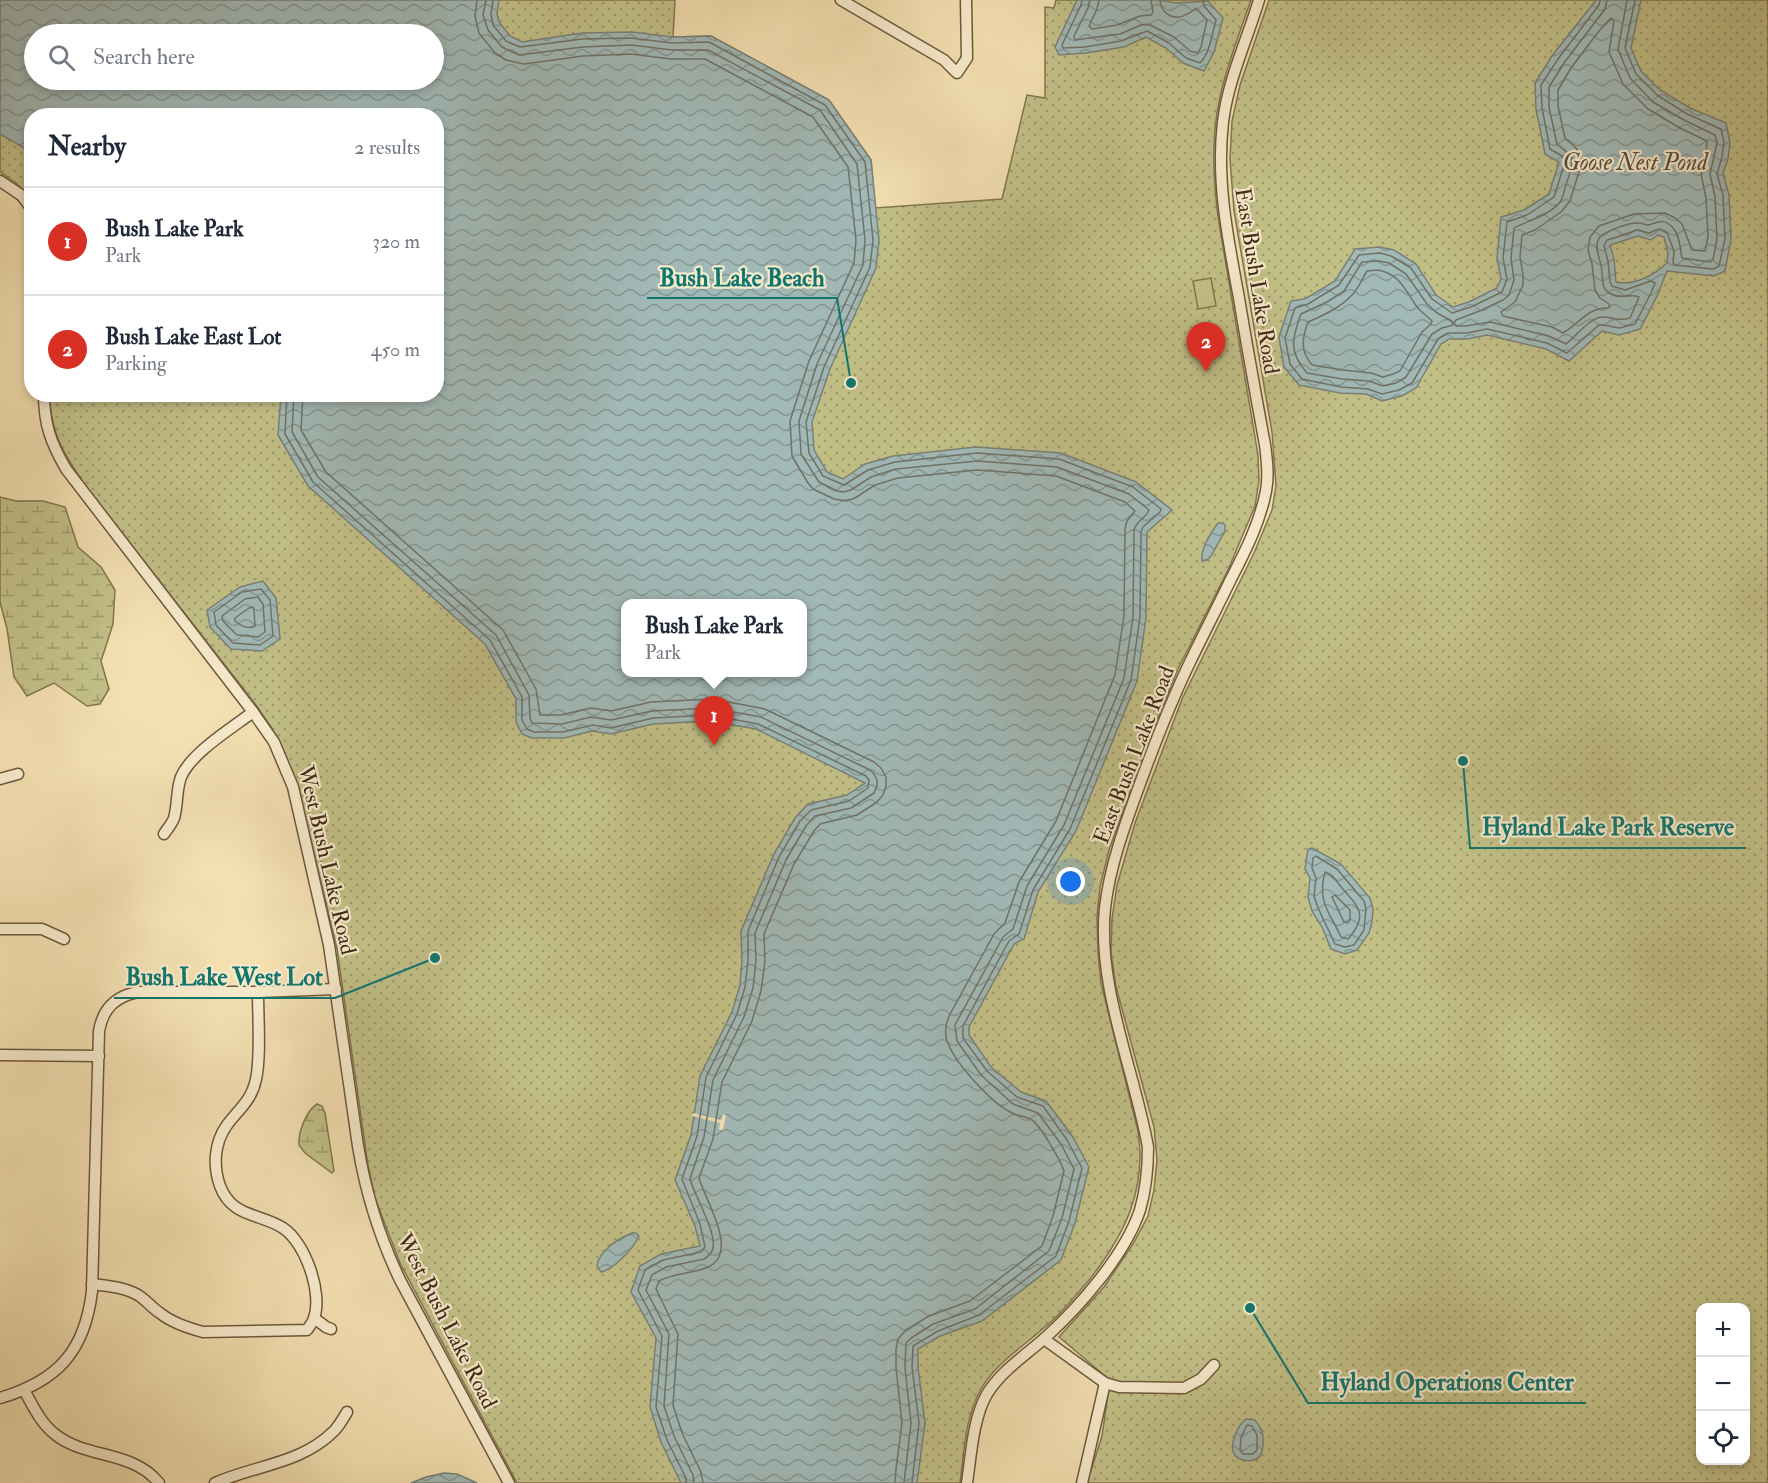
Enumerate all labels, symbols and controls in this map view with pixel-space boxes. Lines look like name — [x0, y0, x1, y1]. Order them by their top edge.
search box — [24, 24, 444, 90]
icon: search — [45, 41, 78, 74]
text: Search here — [93, 43, 195, 71]
text: Nearby — [48, 131, 126, 163]
text: 2 results — [354, 135, 420, 160]
water label: Goose Nest Pond — [1562, 147, 1709, 178]
street label: East Bush Lake Road — [1228, 186, 1286, 377]
text: Bush Lake Park — [105, 215, 244, 243]
text: 1 — [64, 229, 71, 254]
text: 320 m — [372, 229, 420, 254]
text: Park — [105, 243, 141, 268]
callout: Bush Lake Beach — [647, 256, 837, 298]
text: Bush Lake Beach — [659, 263, 825, 294]
pin: 2 — [1186, 322, 1226, 372]
text: Bush Lake East Lot — [105, 323, 281, 351]
text: 2 — [62, 337, 73, 362]
text: 450 m — [371, 337, 420, 362]
text: Parking — [105, 351, 167, 376]
popup — [621, 599, 807, 677]
text: Bush Lake Park — [645, 612, 783, 640]
text: Park — [645, 640, 681, 665]
street label: East Bush Lake Road — [1087, 662, 1181, 848]
pin: 1 — [694, 696, 734, 746]
street label: West Bush Lake Road — [291, 762, 362, 958]
callout: Hyland Lake Park Reserve — [1470, 806, 1746, 848]
text: Hyland Lake Park Reserve — [1482, 812, 1734, 843]
your location — [1056, 867, 1085, 896]
callout: Bush Lake West Lot — [114, 956, 335, 998]
text: Bush Lake West Lot — [125, 962, 323, 993]
street label: West Bush Lake Road — [390, 1228, 503, 1414]
map controls — [1696, 1303, 1750, 1465]
button: + — [1696, 1303, 1750, 1357]
button: − — [1696, 1357, 1750, 1411]
callout: Hyland Operations Center — [1308, 1361, 1586, 1403]
text: Hyland Operations Center — [1320, 1367, 1575, 1398]
button: locate — [1696, 1411, 1750, 1465]

